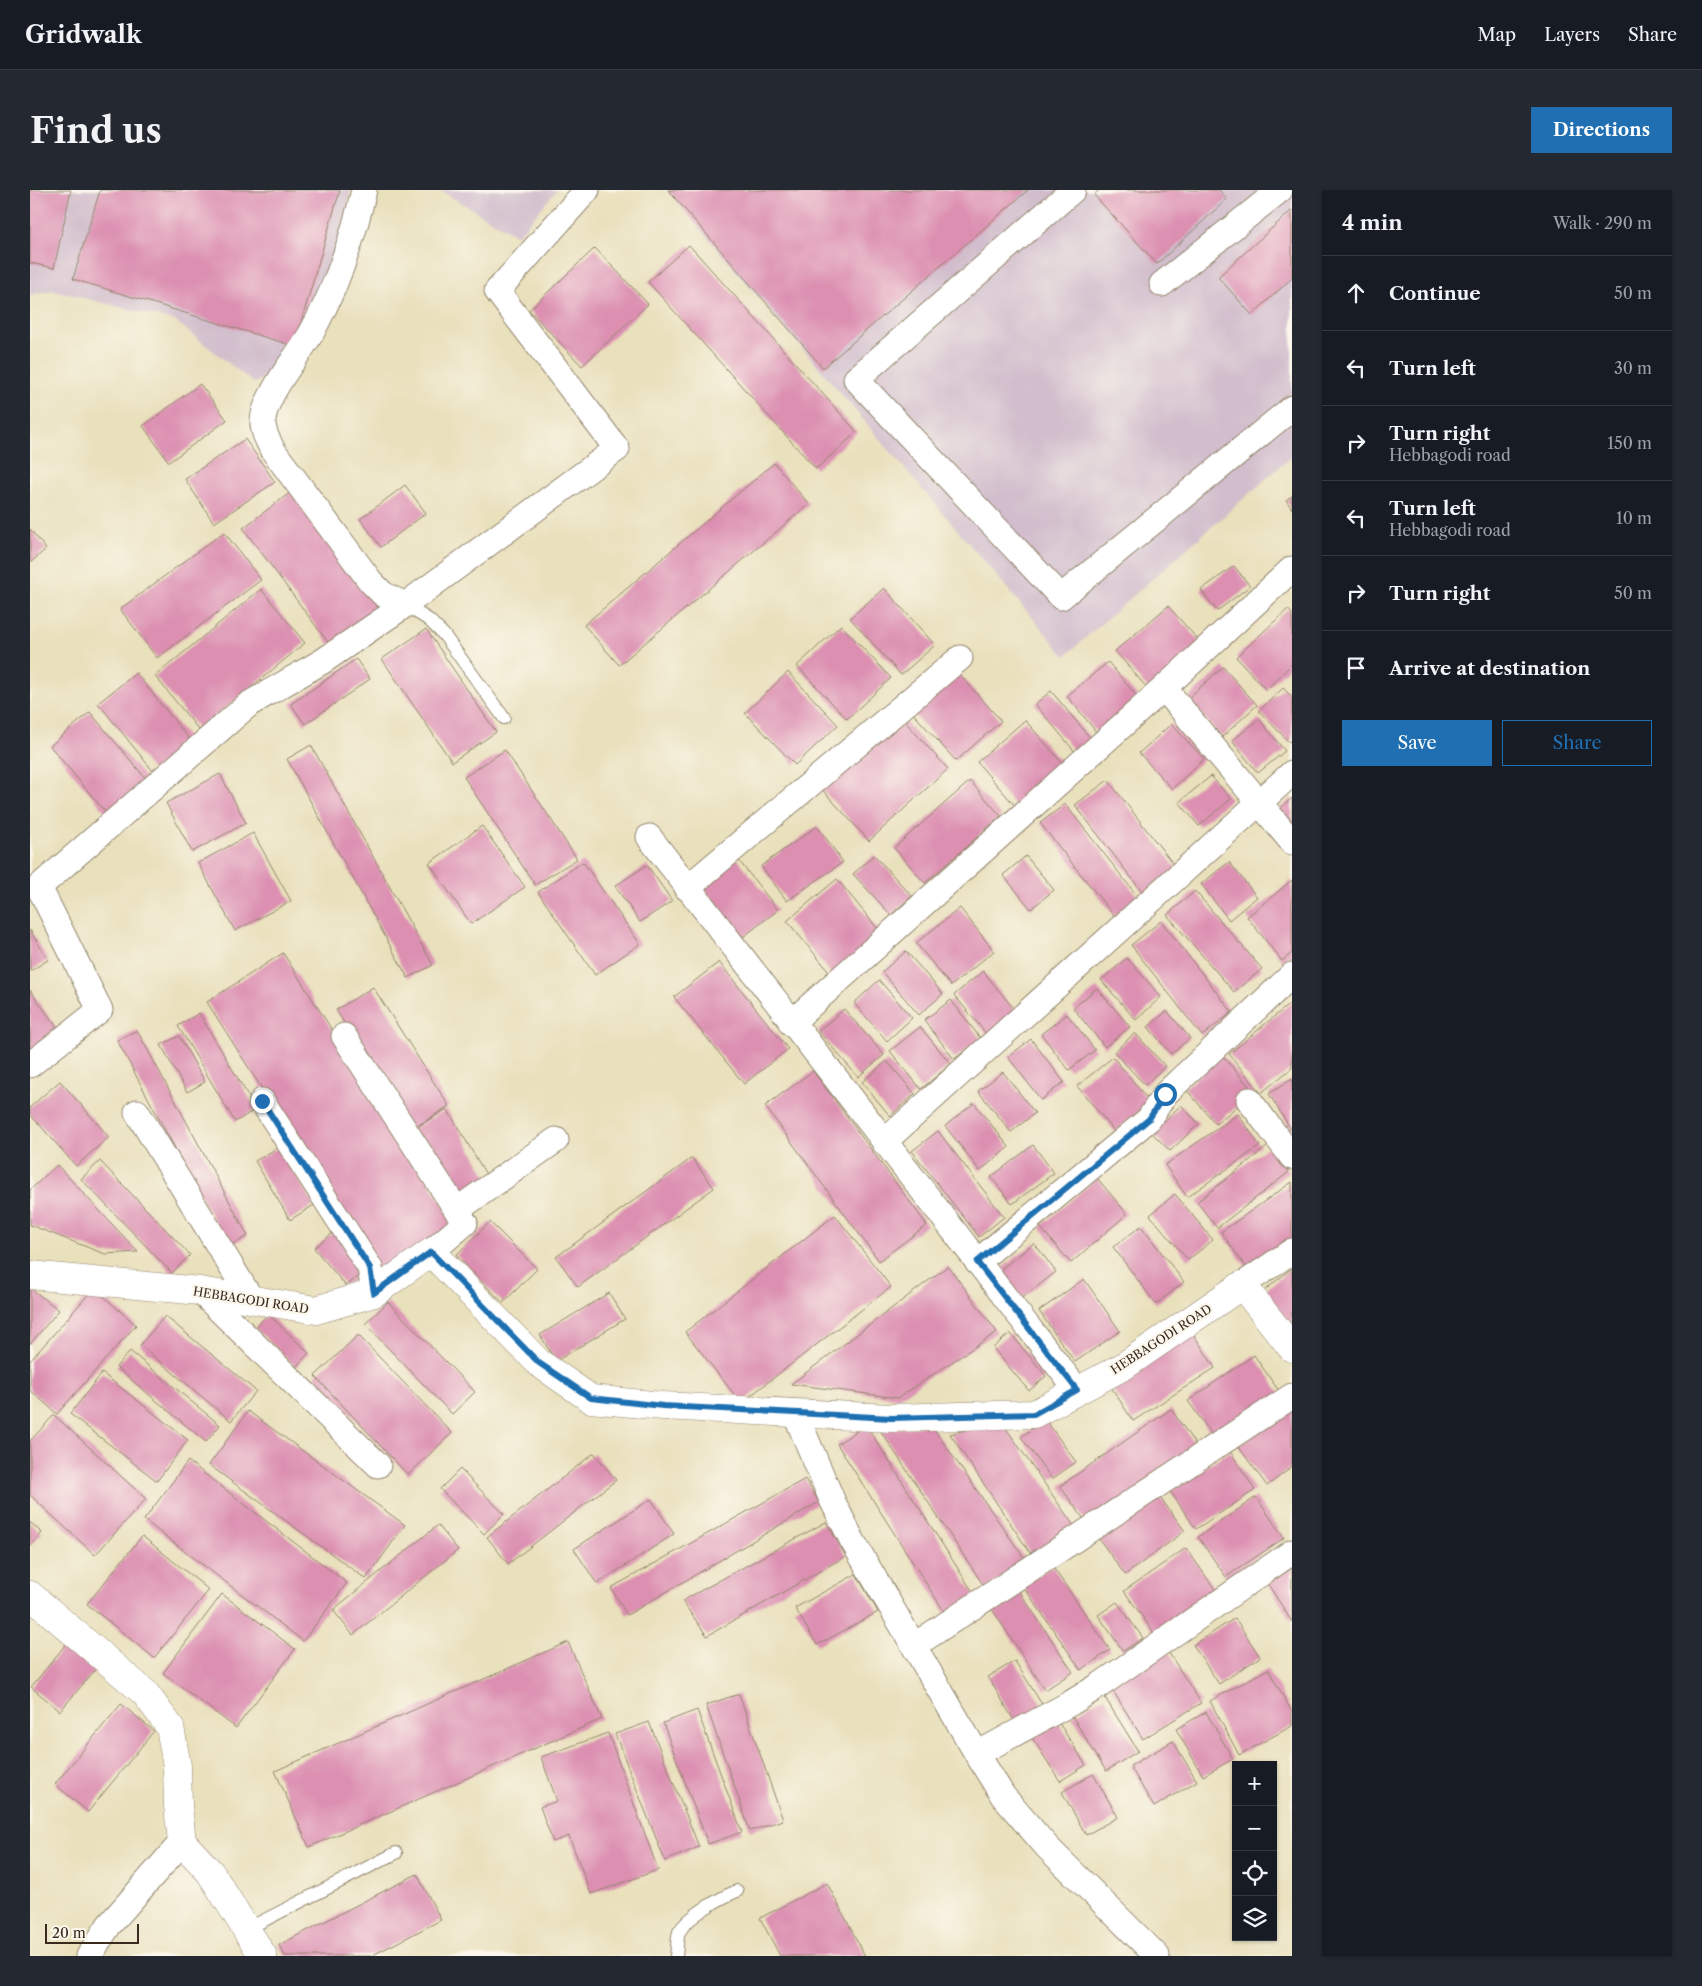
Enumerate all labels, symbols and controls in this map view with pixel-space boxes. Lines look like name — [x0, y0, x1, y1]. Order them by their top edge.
text: Gridwalk — [25, 20, 142, 49]
text: Map — [1478, 24, 1516, 46]
text: Layers — [1544, 24, 1600, 46]
text: Share — [1628, 24, 1677, 46]
button: Directions — [1531, 107, 1672, 153]
text: Find us — [30, 109, 162, 152]
text: 4 min — [1342, 210, 1403, 235]
text: Walk · 290 m — [1553, 213, 1652, 233]
icon: ahead — [1342, 279, 1370, 307]
text: Continue — [1389, 282, 1481, 305]
text: 50 m — [1614, 283, 1652, 303]
icon: left — [1342, 354, 1370, 382]
text: Turn left — [1389, 357, 1476, 380]
text: 30 m — [1614, 358, 1652, 378]
text: Turn right — [1389, 422, 1490, 445]
icon: right — [1342, 429, 1370, 457]
text: 150 m — [1607, 433, 1652, 453]
text: Hebbagodi road — [1389, 445, 1511, 465]
text: Turn left — [1389, 497, 1476, 520]
icon: left — [1342, 504, 1370, 532]
text: 10 m — [1616, 508, 1652, 528]
text: Hebbagodi road — [1389, 520, 1511, 540]
icon: right — [1342, 579, 1370, 607]
text: Turn right — [1389, 582, 1490, 605]
text: 50 m — [1614, 583, 1652, 603]
icon: arrive — [1342, 654, 1370, 682]
text: Arrive at destination — [1389, 657, 1590, 680]
button: Save — [1342, 720, 1492, 766]
button: Share — [1502, 720, 1652, 766]
route start — [1154, 1083, 1177, 1106]
route end — [251, 1090, 274, 1113]
street label: HEBBAGODI ROAD — [192, 1283, 310, 1317]
street label: HEBBAGODI ROAD — [1108, 1301, 1214, 1377]
map controls — [1232, 1761, 1277, 1941]
button: + — [1232, 1761, 1277, 1806]
button: − — [1232, 1806, 1277, 1851]
button: locate — [1232, 1851, 1277, 1896]
button: layers — [1232, 1896, 1277, 1941]
scale bar — [45, 1921, 139, 1944]
text: 20 m — [52, 1924, 86, 1942]

